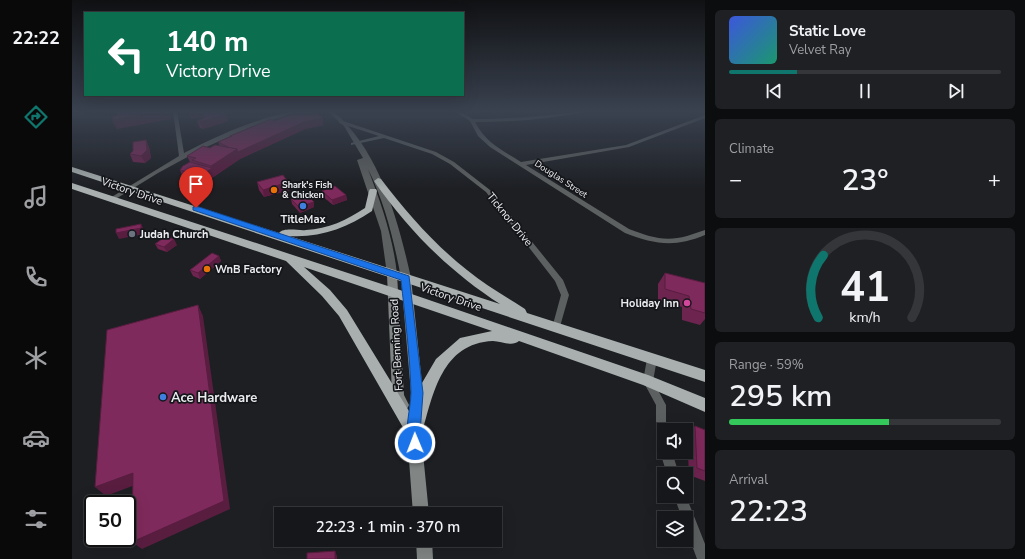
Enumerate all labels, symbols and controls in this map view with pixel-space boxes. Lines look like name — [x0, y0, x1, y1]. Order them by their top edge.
text: Static Love — [789, 21, 866, 41]
text: 140 m — [166, 23, 249, 61]
text: 22:22 — [12, 26, 60, 50]
icon: left — [100, 28, 152, 80]
text: Velvet Ray — [789, 41, 851, 59]
text: Victory Drive — [166, 59, 271, 83]
icon: previous — [763, 80, 785, 102]
icon: pause — [854, 80, 876, 102]
icon: next — [945, 80, 967, 102]
icon: directions — [22, 103, 50, 131]
text: Climate — [729, 140, 774, 158]
street label: Douglas Street — [532, 157, 590, 201]
text: 23° — [841, 160, 889, 201]
text: − — [729, 165, 742, 195]
text: + — [988, 165, 1001, 195]
pin — [179, 167, 213, 208]
icon: arrive — [185, 173, 207, 195]
street label: Victory Drive — [98, 174, 165, 209]
place label: Shark's Fish & Chicken — [282, 179, 332, 201]
icon: music — [22, 183, 50, 211]
marker: Shark's Fish & Chicken — [269, 185, 279, 195]
street label: Ticknor Drive — [483, 189, 536, 249]
marker: TitleMax — [298, 201, 308, 211]
place label: TitleMax — [281, 212, 326, 227]
place label: Judah Church — [139, 227, 208, 242]
marker: Judah Church — [127, 229, 137, 239]
text: 41 — [840, 258, 890, 315]
place label: WnB Factory — [215, 262, 282, 277]
icon: phone — [22, 263, 50, 291]
marker: WnB Factory — [202, 264, 212, 274]
street label: Victory Drive — [417, 280, 484, 315]
place label: Holiday Inn — [621, 296, 679, 311]
street label: Fort Benning Road — [387, 298, 406, 391]
marker: Holiday Inn — [682, 298, 692, 308]
text: km/h — [849, 307, 881, 326]
icon: climate — [22, 344, 50, 372]
text: Range · 59% — [729, 356, 804, 374]
text: 295 km — [729, 376, 832, 417]
place label: Ace Hardware — [171, 389, 257, 407]
marker: Ace Hardware — [158, 392, 168, 402]
position arrow — [394, 422, 436, 464]
map controls — [657, 423, 693, 547]
button: sound — [657, 423, 693, 459]
icon: car — [22, 424, 50, 452]
button: search — [657, 467, 693, 503]
text: Arrival — [729, 471, 768, 489]
text: 22:23 — [729, 491, 808, 532]
speed limit sign: 50 — [84, 495, 136, 547]
icon: filters — [22, 505, 50, 533]
button: layers — [657, 511, 693, 547]
text: 22:23 · 1 min · 370 m — [316, 517, 460, 537]

